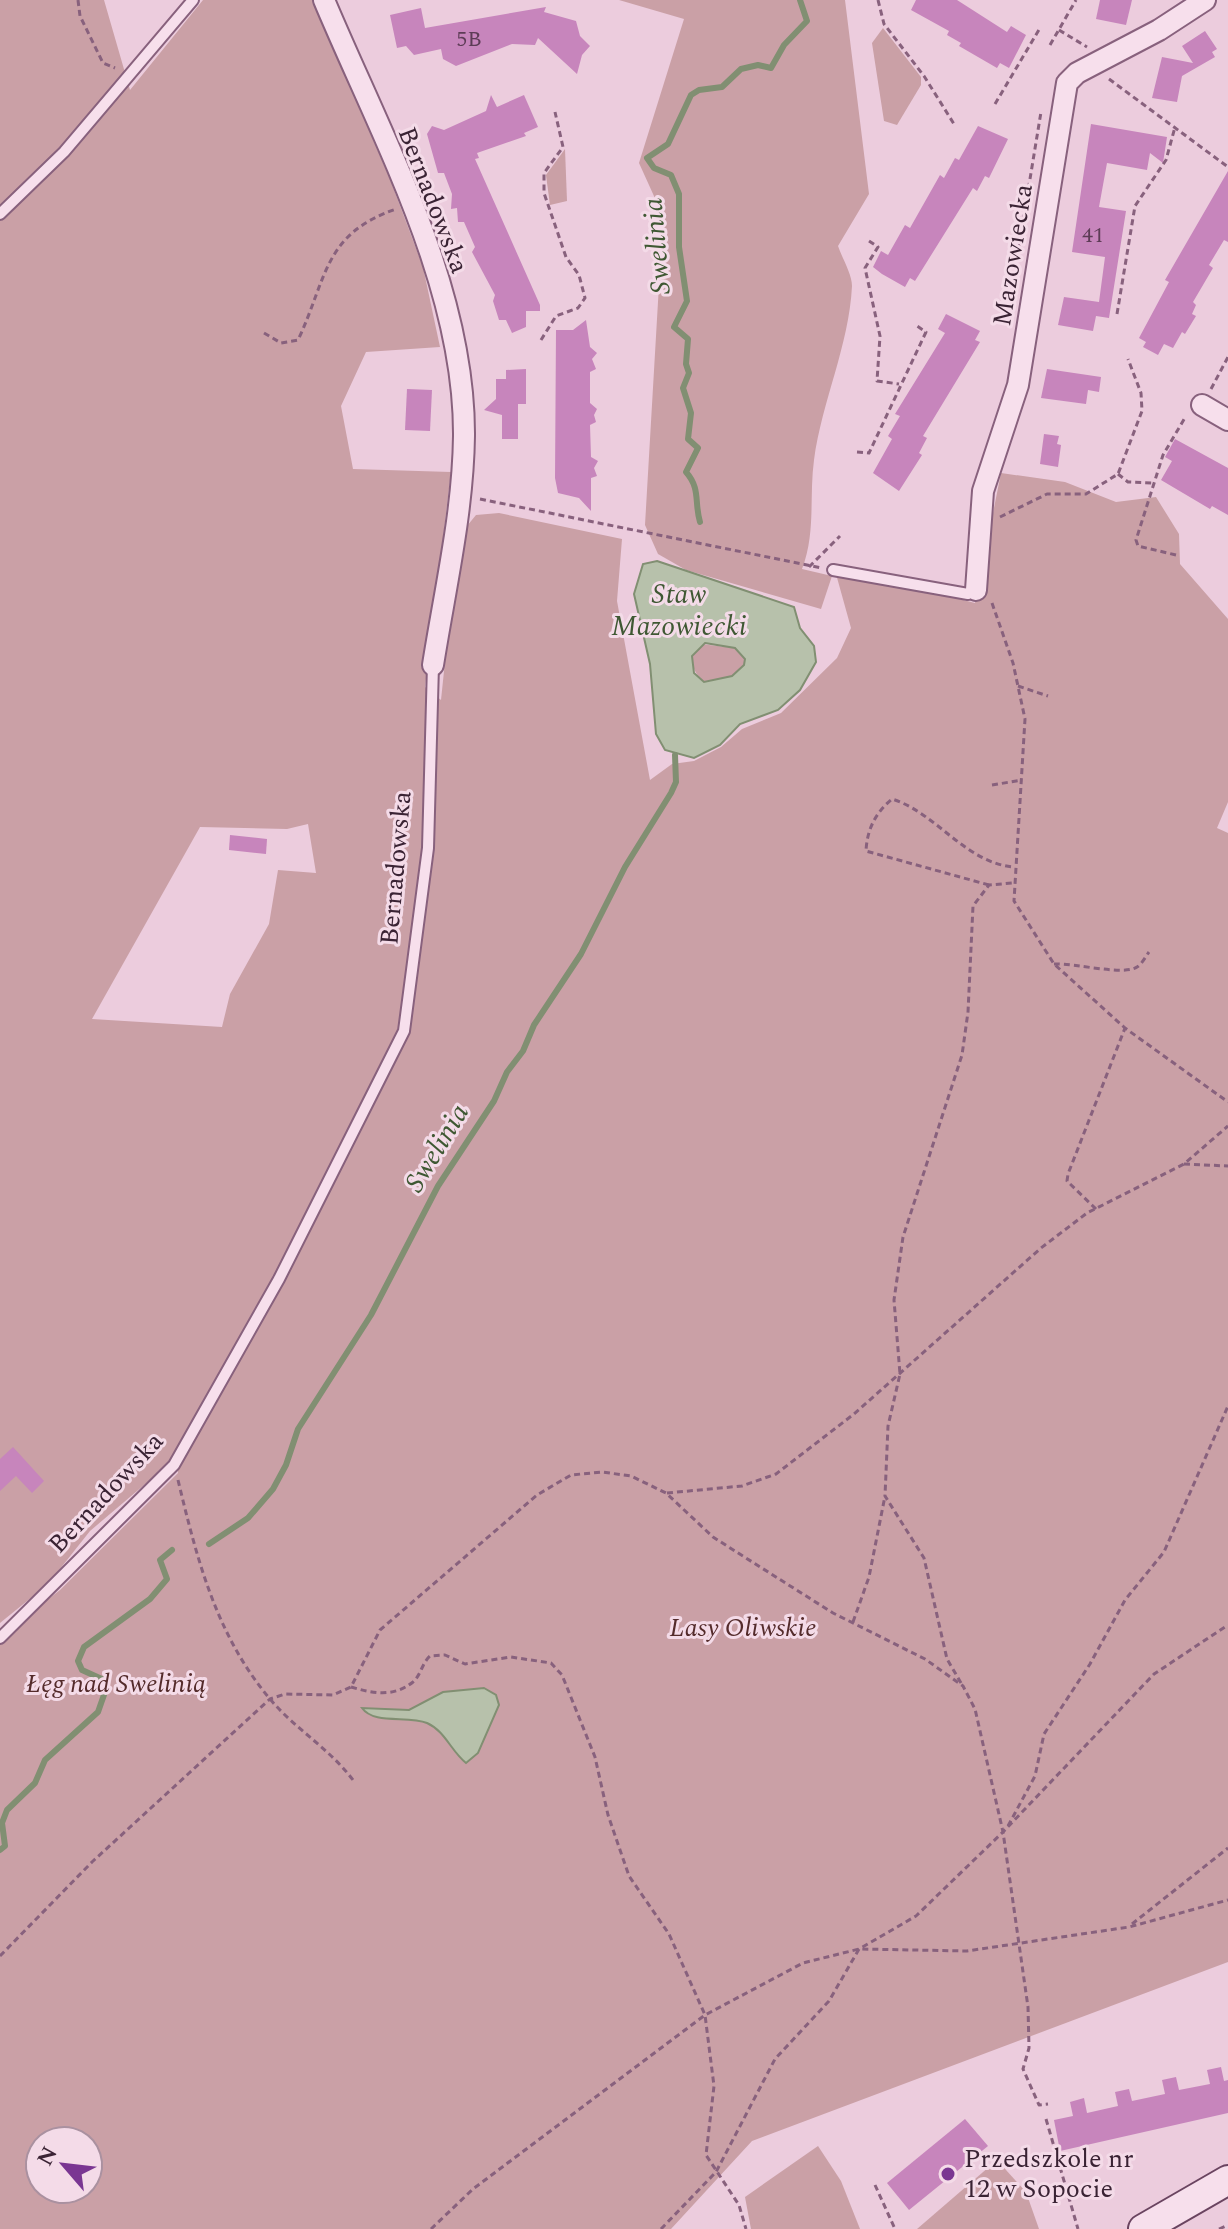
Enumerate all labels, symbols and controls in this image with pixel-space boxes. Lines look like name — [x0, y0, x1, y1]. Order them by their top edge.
house number: 5B — [456, 23, 482, 56]
street label: Bernadowska — [387, 121, 479, 279]
street label: Mazowiecka — [982, 181, 1044, 329]
water label: Swelinia — [631, 196, 683, 296]
house number: 41 — [1082, 219, 1104, 252]
water label: Staw Mazowiecki — [611, 573, 747, 648]
street label: Bernadowska — [369, 789, 423, 947]
water label: Swelinia — [394, 1095, 480, 1201]
street label: Bernadowska — [39, 1423, 173, 1563]
park label: Lasy Oliwskie — [670, 1608, 816, 1648]
park label: Łęg nad Swelinią — [26, 1664, 206, 1704]
north arrow — [24, 2125, 104, 2205]
place label: Przedszkole nr 12 w Sopocie — [964, 2139, 1134, 2209]
text: N — [29, 2141, 66, 2172]
marker: Przedszkole nr 12 w Sopocie — [939, 2165, 957, 2183]

